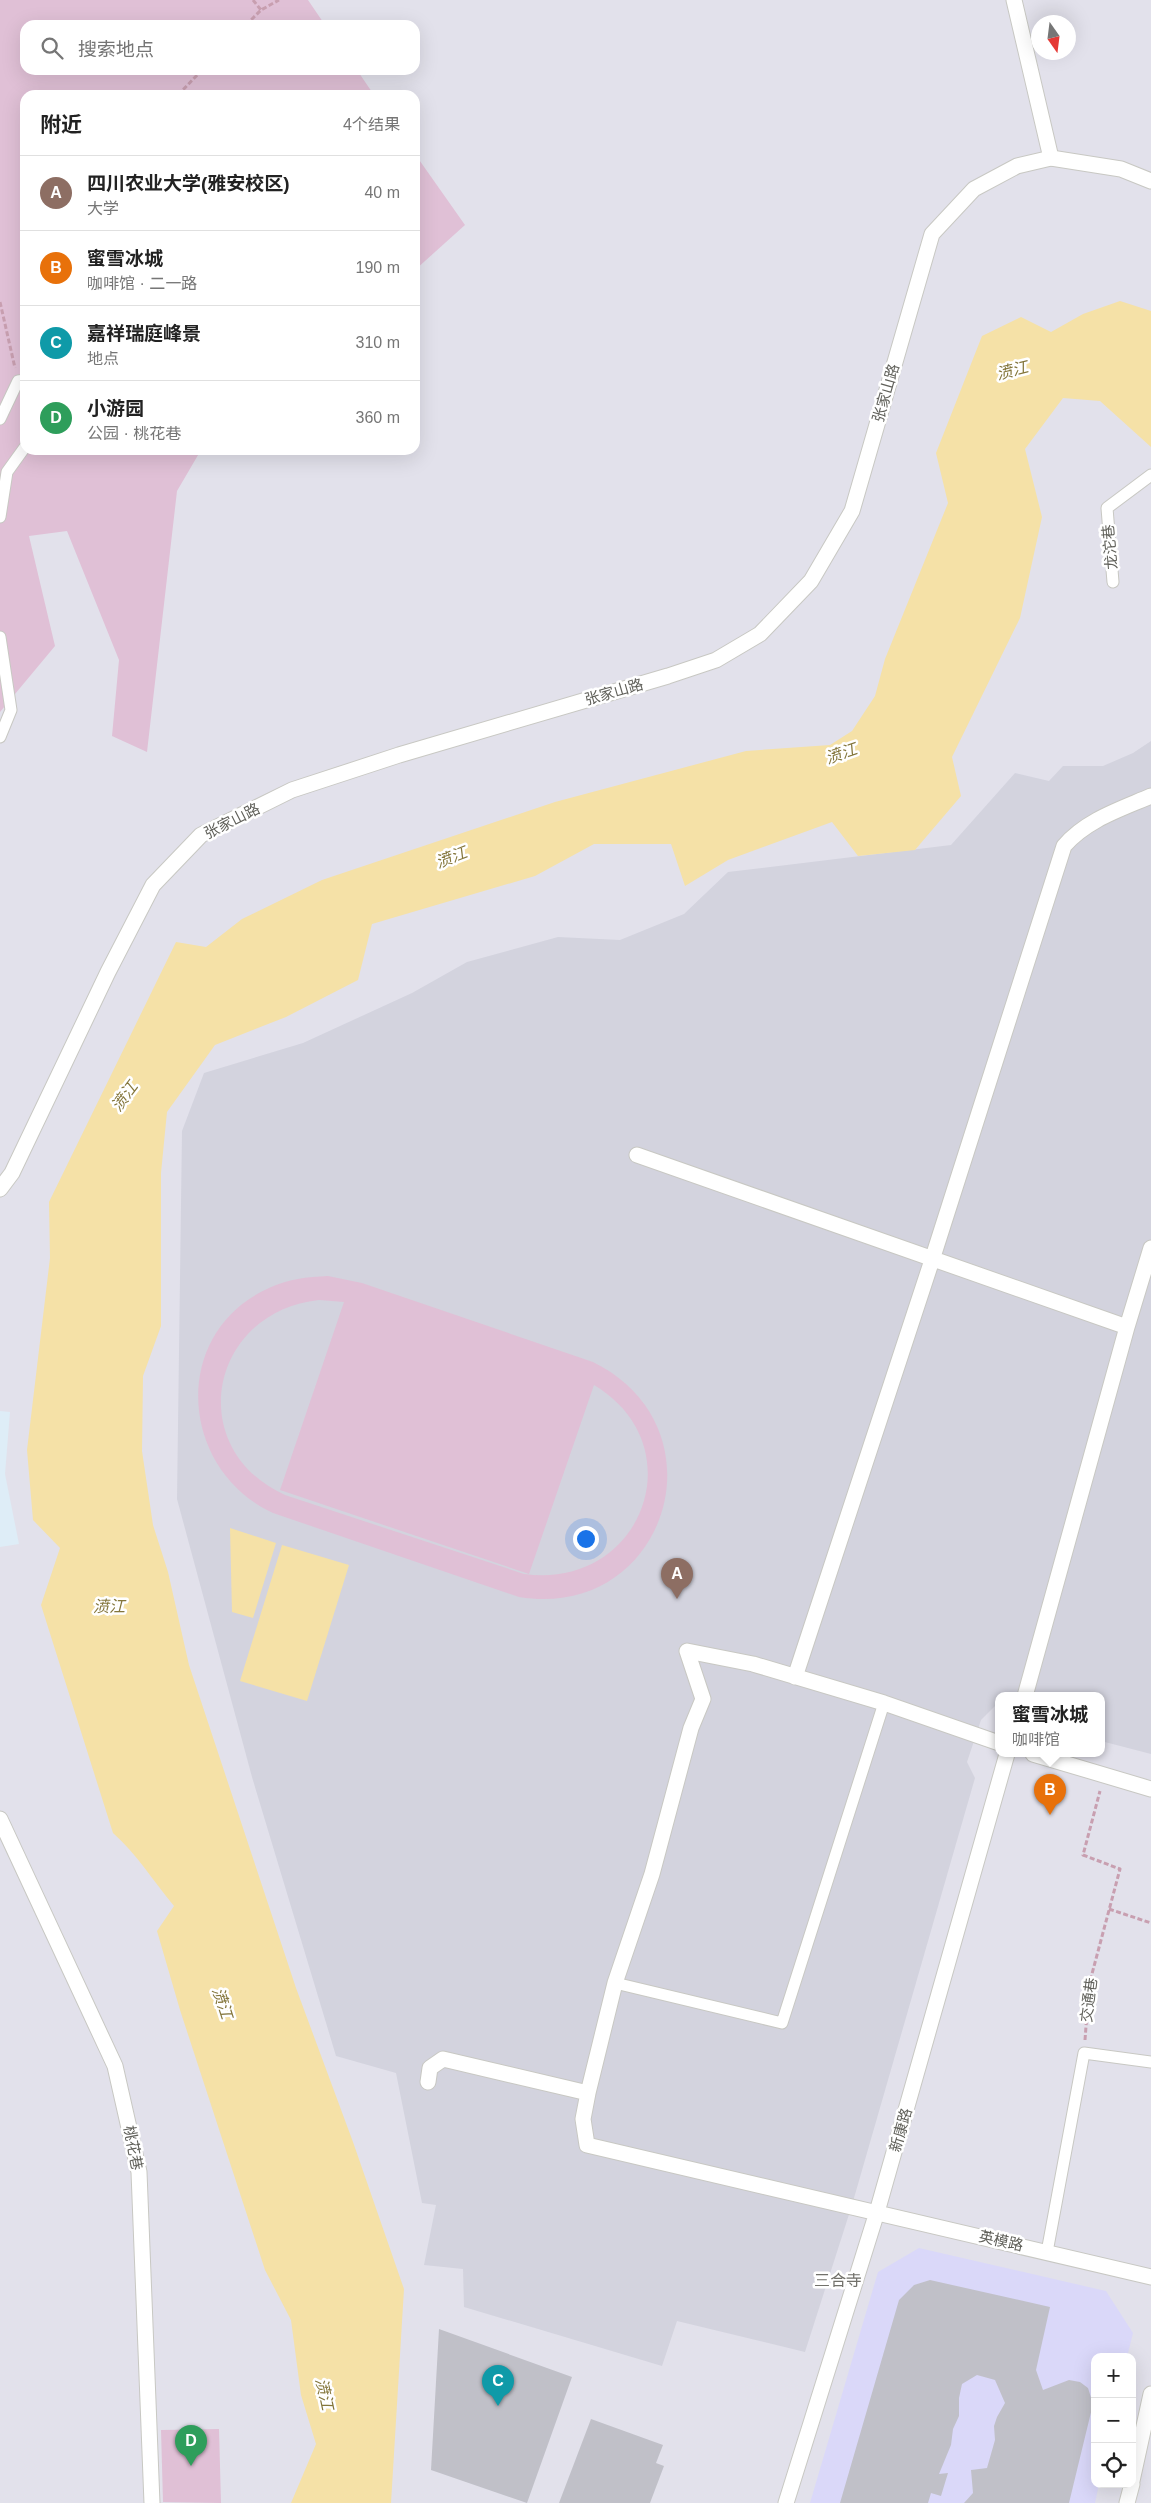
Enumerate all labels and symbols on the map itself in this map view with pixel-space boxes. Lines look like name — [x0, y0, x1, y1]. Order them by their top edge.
north arrow — [1031, 15, 1076, 60]
water label: 𣸣江 — [995, 358, 1032, 383]
street label: 张家山路 — [869, 362, 902, 424]
street label: 龙沱巷 — [1099, 524, 1120, 570]
street label: 张家山路 — [583, 675, 645, 708]
water label: 𣸣江 — [823, 740, 861, 767]
street label: 张家山路 — [201, 799, 262, 842]
water label: 𣸣江 — [433, 843, 471, 871]
water label: 𣸣江 — [108, 1077, 142, 1114]
your location — [573, 1526, 599, 1552]
pin: A — [661, 1558, 693, 1599]
water label: 𣸣江 — [93, 1598, 127, 1615]
pin: B — [1034, 1774, 1066, 1815]
street label: 交通巷 — [1077, 1977, 1100, 2023]
water label: 𣸣江 — [209, 1985, 236, 2023]
street label: 新康路 — [886, 2106, 915, 2154]
street label: 桃花巷 — [121, 2124, 146, 2172]
street label: 英模路 — [977, 2227, 1025, 2254]
district label: 三合寺 — [814, 2272, 862, 2289]
pin: C — [482, 2365, 514, 2406]
water label: 𣸣江 — [313, 2377, 337, 2413]
pin: D — [175, 2425, 207, 2466]

